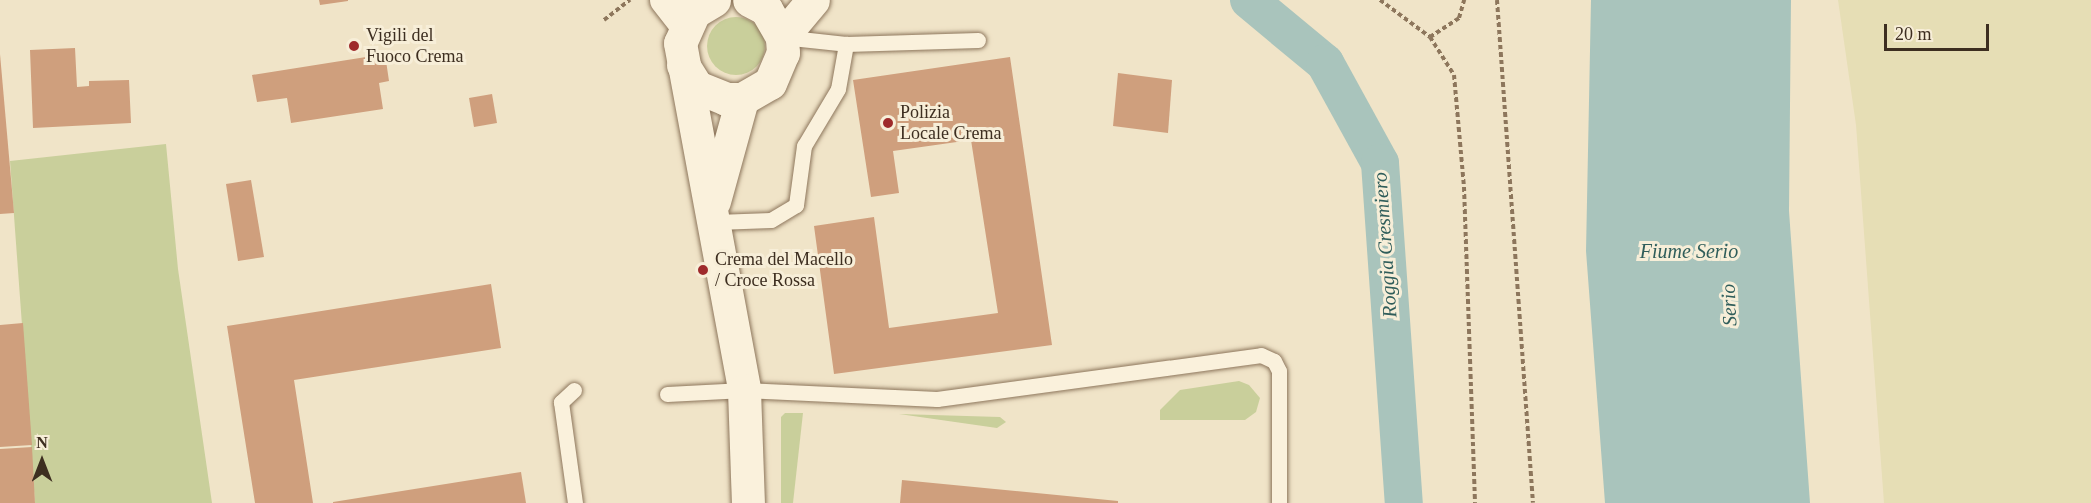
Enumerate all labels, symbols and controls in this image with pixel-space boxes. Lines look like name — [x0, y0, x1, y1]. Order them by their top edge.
scale bar — [1887, 12, 1992, 50]
text: 20 m — [1895, 24, 1932, 44]
place label: Vigili del Fuoco Crema — [366, 25, 463, 68]
marker: Vigili del Fuoco Crema — [347, 39, 361, 53]
place label: Polizia Locale Crema — [900, 102, 1001, 144]
marker: Polizia Locale Crema — [881, 116, 895, 130]
water label: Roggia Cresmiero — [1368, 171, 1402, 319]
water label: Fiume Serio — [1640, 239, 1738, 263]
place label: Crema del Macello / Croce Rossa — [715, 249, 853, 292]
marker: Crema del Macello / Croce Rossa — [696, 263, 710, 277]
water label: Serio — [1716, 283, 1742, 327]
north arrow — [12, 431, 72, 491]
text: N — [36, 434, 48, 451]

